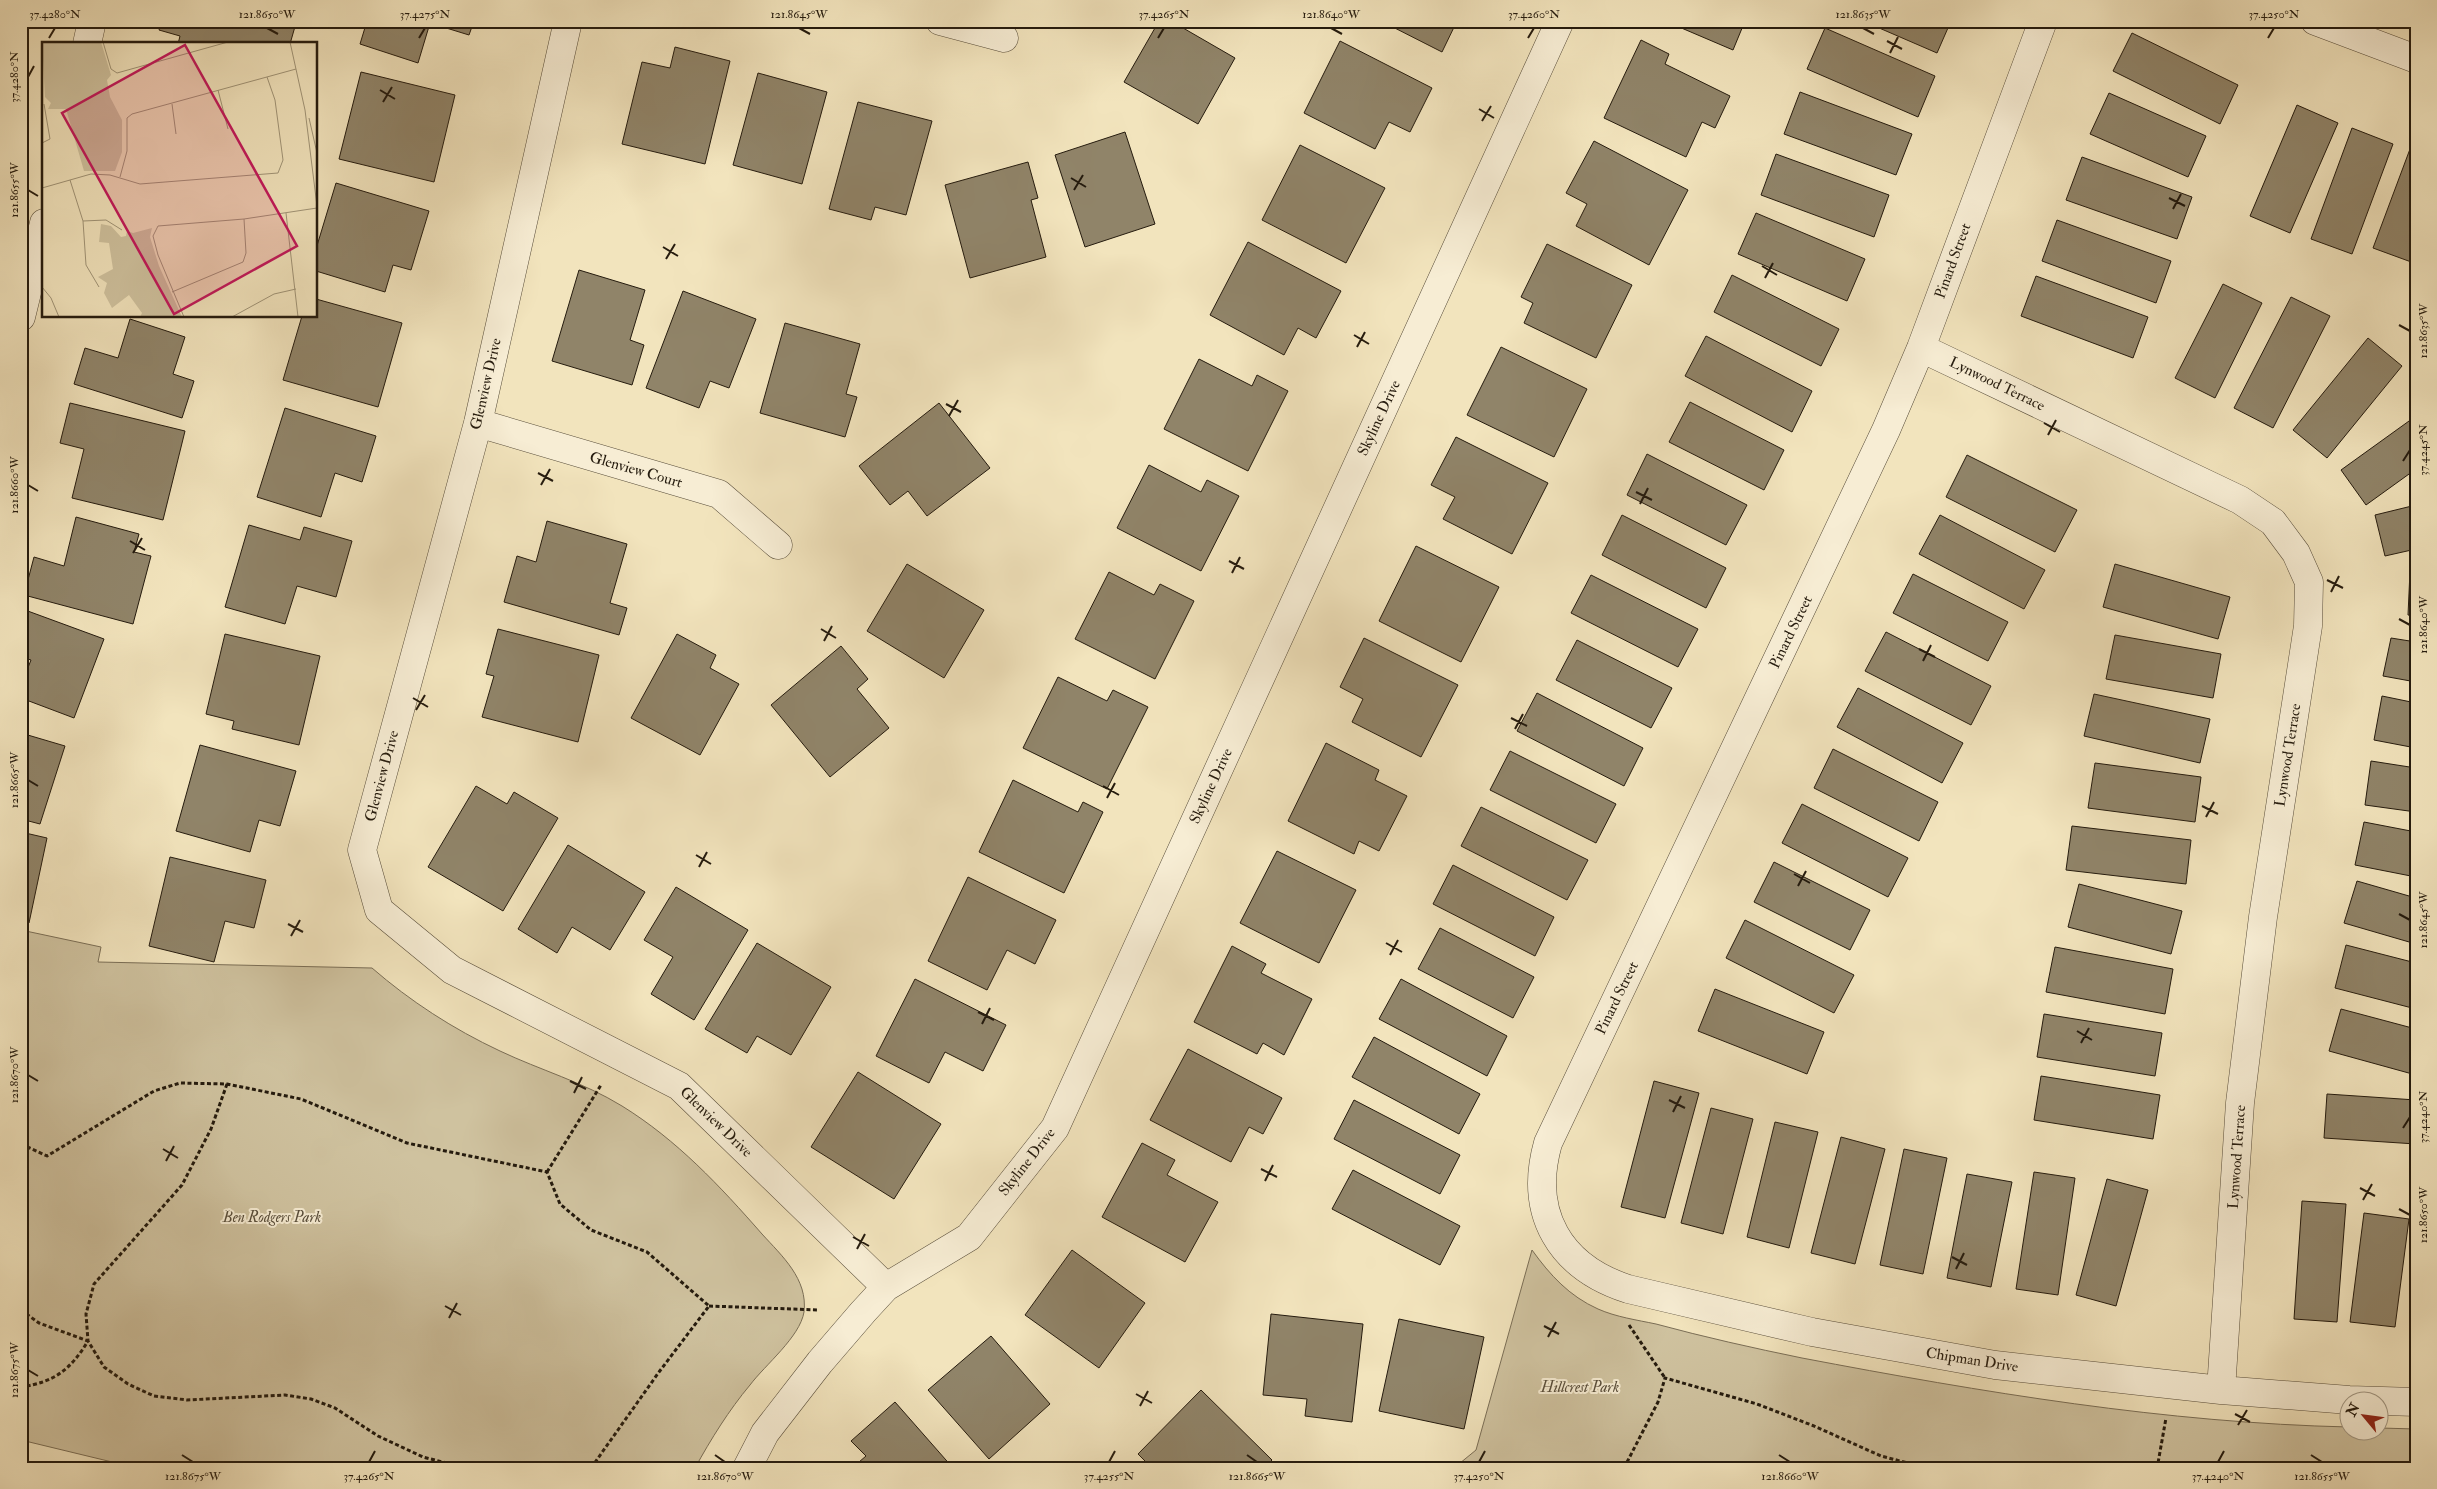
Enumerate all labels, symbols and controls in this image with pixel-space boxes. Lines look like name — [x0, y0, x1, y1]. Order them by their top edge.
text: 37.4280°N — [29, 7, 81, 22]
text: 121.8650°W — [239, 7, 296, 22]
text: 37.4275°N — [400, 7, 451, 22]
text: 121.8645°W — [771, 7, 828, 22]
text: 37.4265°N — [1138, 7, 1190, 22]
text: 121.8640°W — [1302, 7, 1361, 22]
text: 37.4260°N — [1508, 7, 1560, 22]
text: 121.8635°W — [1836, 7, 1891, 22]
text: 37.4250°N — [2248, 7, 2300, 22]
inset map — [42, 42, 318, 318]
text: 37.4280°N — [7, 51, 22, 103]
text: 121.8655°W — [7, 161, 22, 218]
street label: Pinard Street — [1931, 221, 1975, 301]
text: 121.8635°W — [2416, 303, 2431, 358]
street label: Glenview Drive — [466, 336, 506, 432]
street label: Lynwood Terrace — [1946, 353, 2048, 415]
street label: Skyline Drive — [1353, 377, 1405, 459]
text: 37.4245°N — [2416, 424, 2431, 476]
street label: Glenview Court — [587, 448, 685, 492]
text: 121.8660°W — [7, 456, 22, 514]
street label: Pinard Street — [1765, 592, 1817, 672]
text: 121.8640°W — [2416, 595, 2431, 654]
street label: Lynwood Terrace — [2270, 702, 2306, 808]
street label: Glenview Drive — [361, 728, 403, 824]
street label: Skyline Drive — [1185, 745, 1237, 827]
text: 121.8665°W — [7, 751, 22, 808]
text: 121.8645°W — [2416, 891, 2431, 948]
street label: Pinard Street — [1591, 958, 1643, 1038]
text: 121.8670°W — [7, 1046, 22, 1103]
street label: Glenview Drive — [676, 1083, 756, 1161]
text: 37.4240°N — [2416, 1090, 2431, 1143]
street label: Lynwood Terrace — [2224, 1104, 2250, 1210]
street label: Skyline Drive — [994, 1124, 1060, 1200]
text: 121.8650°W — [2416, 1186, 2431, 1243]
park label: Ben Rodgers Park — [222, 1208, 321, 1227]
text: 121.8675°W — [7, 1341, 22, 1398]
street label: Chipman Drive — [1924, 1343, 2020, 1378]
park label: Hillcrest Park — [1540, 1378, 1619, 1397]
north arrow — [2340, 1392, 2390, 1442]
text: N — [2342, 1400, 2364, 1420]
text: 121.8675°W — [165, 1469, 222, 1484]
text: 37.4265°N — [343, 1469, 395, 1484]
text: 121.8670°W — [697, 1469, 754, 1484]
text: 37.4255°N — [1084, 1469, 1134, 1484]
text: 121.8665°W — [1229, 1469, 1286, 1484]
text: 37.4250°N — [1453, 1469, 1505, 1484]
text: 121.8660°W — [1761, 1469, 1819, 1484]
text: 37.4240°N — [2192, 1469, 2245, 1484]
text: 121.8655°W — [2294, 1469, 2351, 1484]

